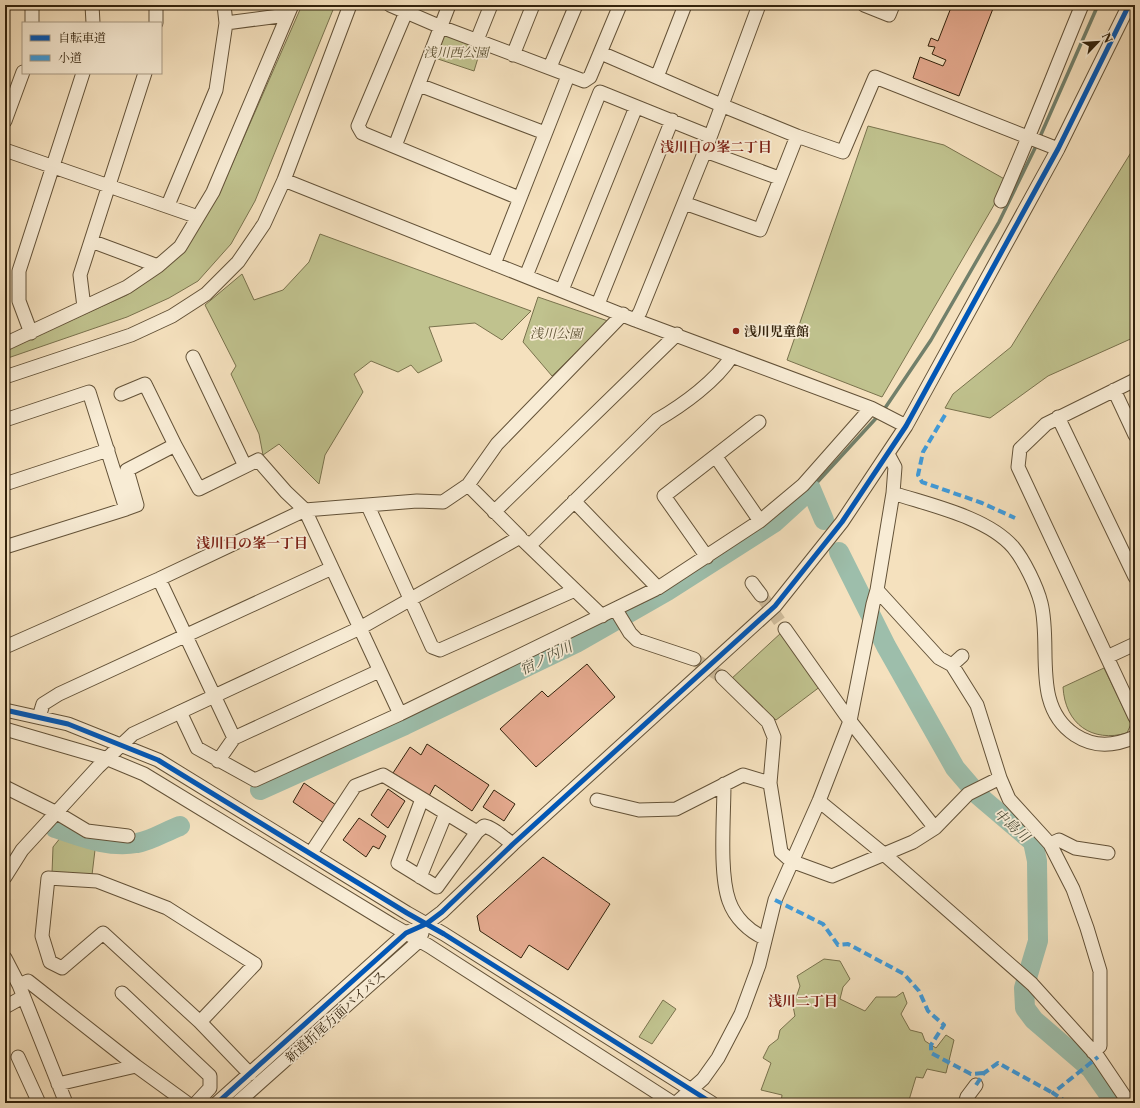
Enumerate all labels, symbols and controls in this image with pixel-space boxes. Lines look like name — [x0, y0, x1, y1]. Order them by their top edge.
legend — [22, 22, 162, 74]
north arrow — [1078, 22, 1118, 62]
text: 自転車道 — [58, 30, 106, 45]
text: N — [1099, 30, 1116, 45]
park label: 浅川西公園 — [423, 44, 490, 60]
text: 小道 — [58, 50, 82, 65]
district label: 浅川日の峯二丁目 — [660, 138, 772, 156]
place label: 浅川児童館 — [744, 323, 809, 339]
park label: 浅川公園 — [530, 325, 584, 341]
marker: 浅川児童館 — [731, 326, 741, 336]
district label: 浅川日の峯一丁目 — [196, 534, 308, 552]
water label: 宿ノ内川 — [517, 637, 577, 678]
water label: 中島川 — [990, 804, 1035, 847]
street label: 新道折尾方面バイパス — [281, 967, 389, 1065]
district label: 浅川二丁目 — [768, 992, 838, 1010]

